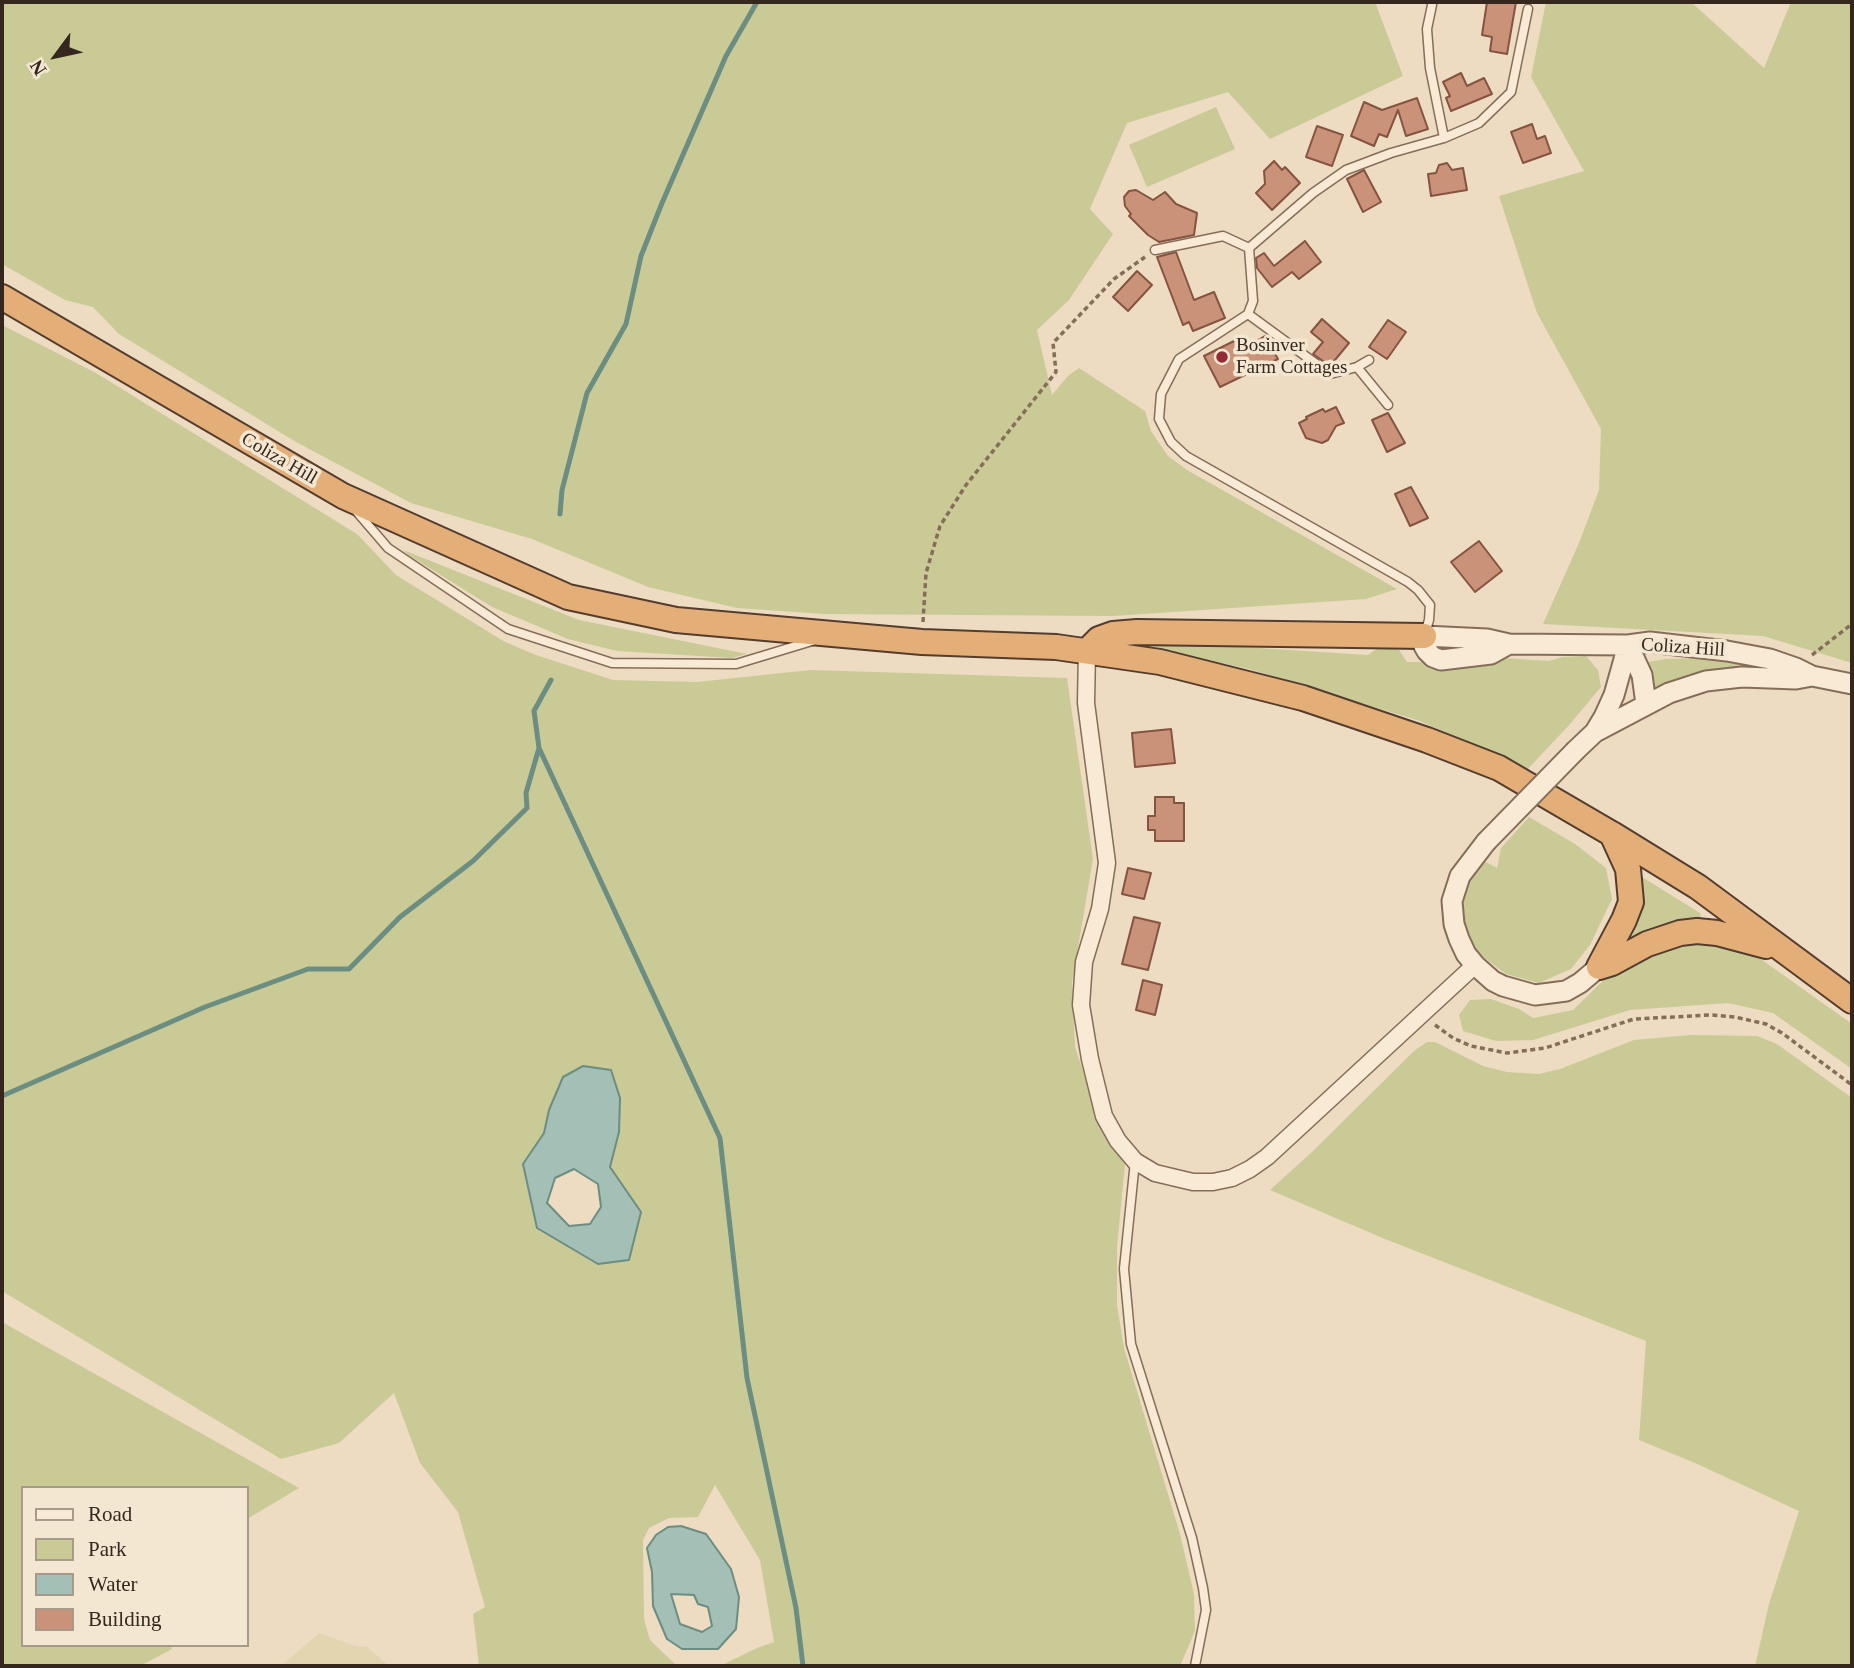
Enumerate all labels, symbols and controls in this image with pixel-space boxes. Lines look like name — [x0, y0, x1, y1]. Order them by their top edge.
north arrow — [21, 21, 91, 91]
text: N — [25, 56, 51, 79]
place label: Bosinver Farm Cottages — [1236, 335, 1347, 379]
marker: Bosinver Farm Cottages — [1214, 349, 1230, 365]
street label: Coliza Hill — [237, 428, 321, 490]
street label: Coliza Hill — [1640, 634, 1726, 662]
legend — [21, 1486, 248, 1647]
text: Road — [88, 1502, 132, 1526]
text: Park — [88, 1537, 127, 1561]
text: Water — [88, 1572, 138, 1596]
text: Building — [88, 1607, 162, 1631]

